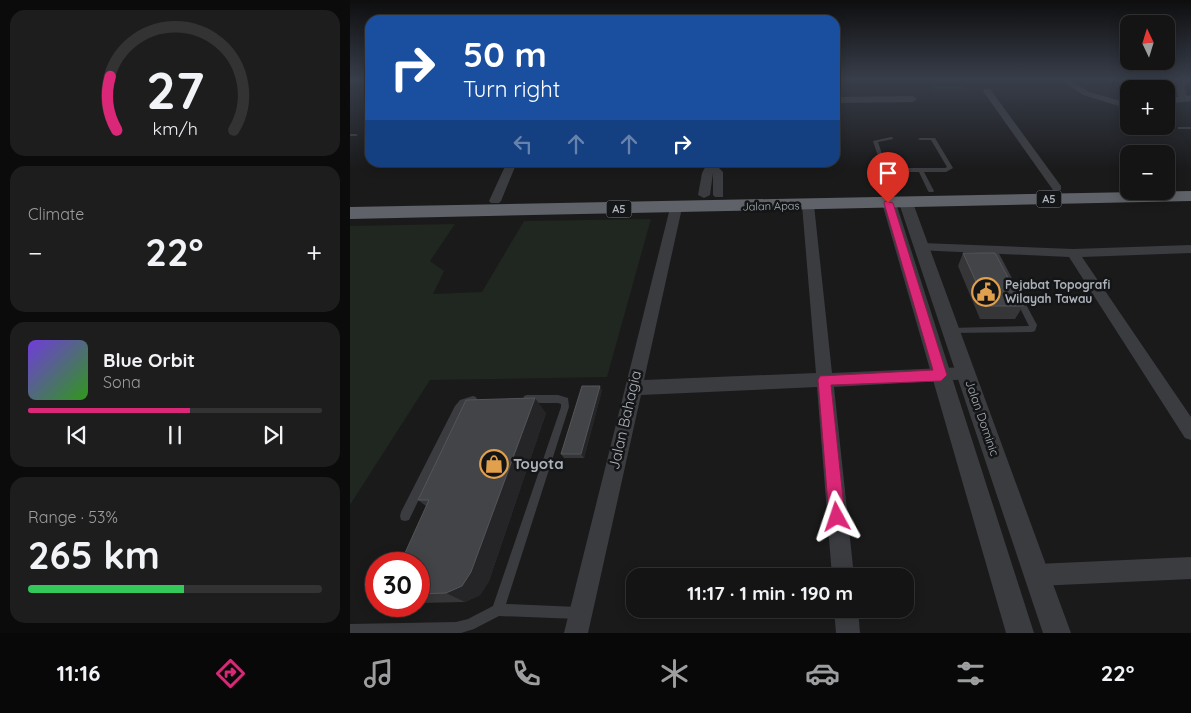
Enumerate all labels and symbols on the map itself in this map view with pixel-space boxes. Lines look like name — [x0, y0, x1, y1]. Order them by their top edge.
north arrow — [1120, 15, 1175, 70]
pin — [867, 152, 909, 203]
road number: A5 — [1036, 190, 1062, 208]
street label: Jalan Apas — [742, 199, 800, 213]
road number: A5 — [606, 200, 632, 218]
public building icon: Pejabat Topografi Wilayah Tawau — [971, 277, 1001, 307]
place label: Pejabat Topografi Wilayah Tawau — [1005, 277, 1110, 306]
street label: Jalan Bahagia — [604, 368, 645, 471]
street label: Jalan Dominic — [962, 378, 1003, 458]
shop icon: Toyota — [479, 449, 509, 479]
place label: Toyota — [513, 454, 564, 473]
position arrow — [810, 490, 862, 542]
speed limit sign: 30 — [365, 552, 430, 617]

